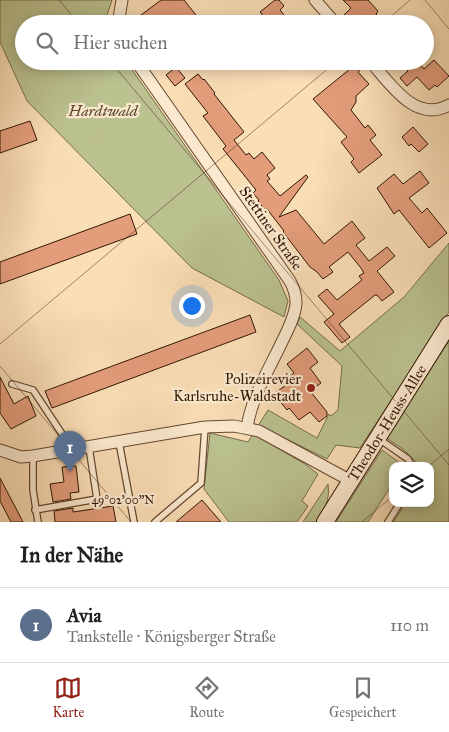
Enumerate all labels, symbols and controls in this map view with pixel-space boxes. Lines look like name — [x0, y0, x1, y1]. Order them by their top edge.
search box — [15, 15, 434, 70]
icon: search — [33, 29, 61, 57]
text: Hier suchen — [73, 31, 167, 54]
park label: Hardtwald — [67, 102, 139, 120]
street label: Stettiner Straße — [235, 183, 307, 273]
your location — [179, 293, 205, 319]
street label: Theodor-Heuss-Allee — [344, 361, 430, 485]
place label: Polizeirevier Karlsruhe-Waldstadt — [173, 370, 302, 405]
marker: Polizeirevier Karlsruhe-Waldstadt — [305, 382, 317, 394]
pin: 1 — [54, 431, 86, 472]
map controls — [389, 462, 434, 507]
button: layers — [389, 462, 434, 507]
text: 49°02'00"N — [91, 493, 155, 507]
text: In der Nähe — [20, 542, 123, 568]
text: Avia — [67, 604, 101, 627]
text: 1 — [33, 616, 39, 635]
text: 110 m — [390, 616, 429, 635]
text: Tankstelle · Königsberger Straße — [67, 627, 276, 646]
tab: Karte — [52, 674, 84, 721]
tab: Route — [189, 674, 224, 721]
tab: Gespeichert — [329, 674, 397, 721]

